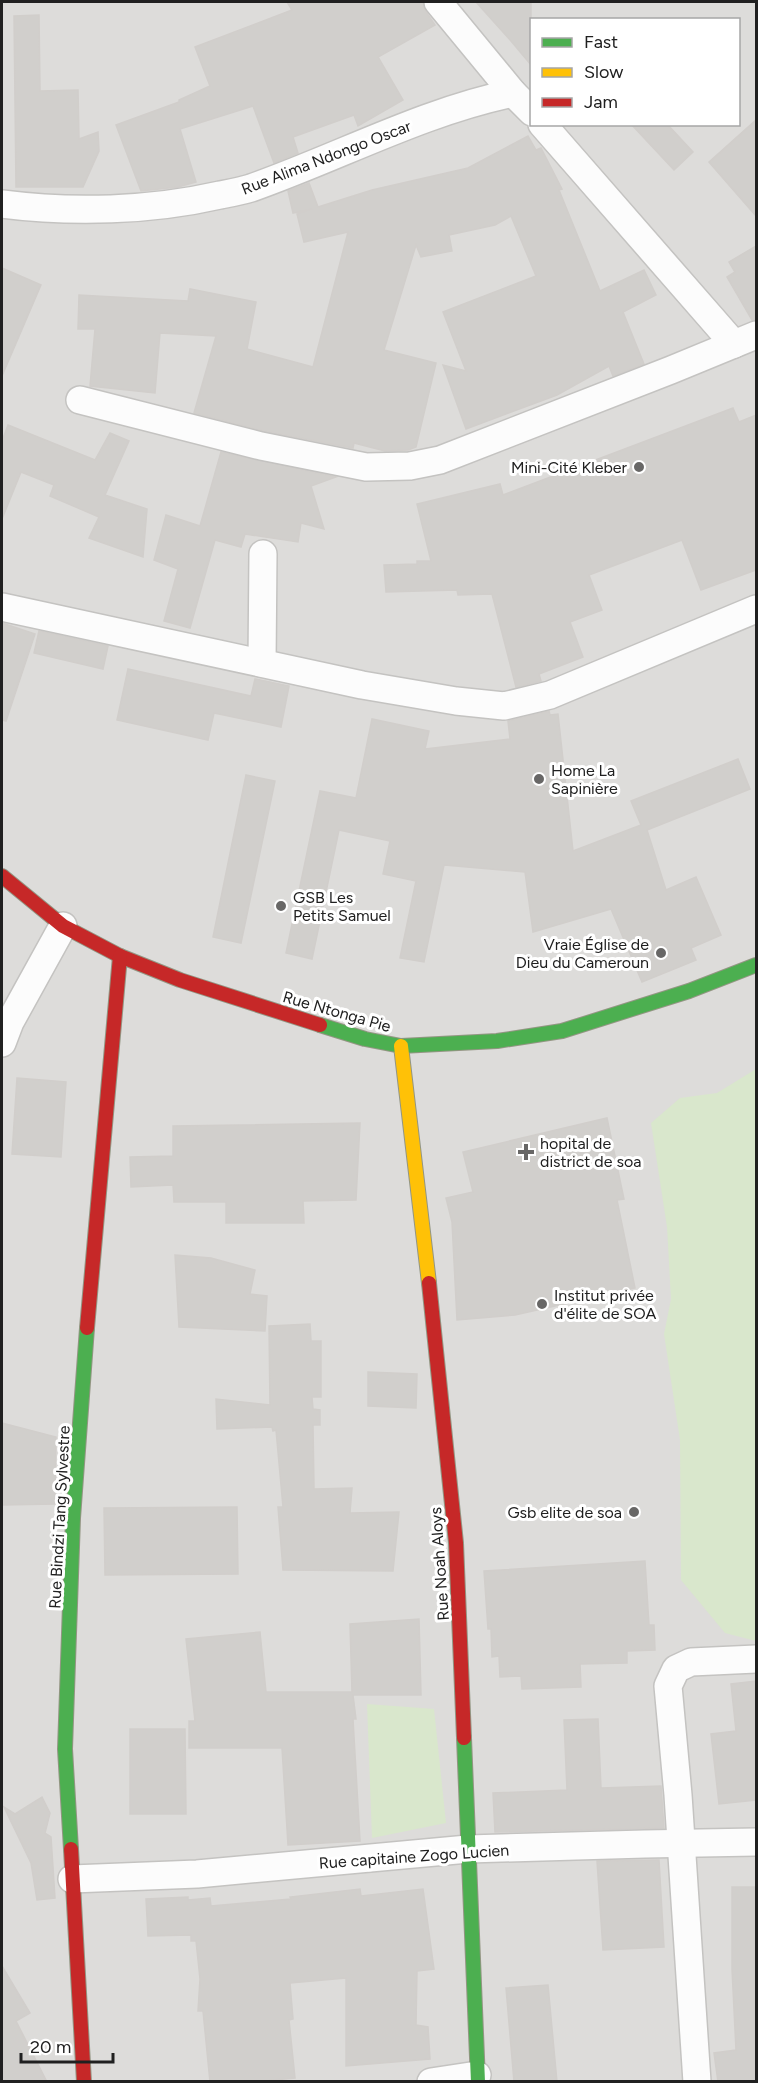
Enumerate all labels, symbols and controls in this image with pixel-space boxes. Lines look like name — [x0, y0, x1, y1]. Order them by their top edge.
legend — [530, 18, 740, 126]
text: Fast — [584, 31, 618, 53]
text: Slow — [584, 61, 623, 83]
text: Jam — [584, 91, 618, 113]
street label: Rue Alima Ndongo Oscar — [239, 116, 414, 199]
place label: Mini-Cité Kleber — [511, 458, 628, 477]
marker: Mini-Cité Kleber — [632, 460, 646, 474]
place label: Home La Sapinière — [551, 761, 618, 798]
marker: Home La Sapinière — [532, 772, 546, 786]
place label: GSB Les Petits Samuel — [293, 888, 391, 925]
marker: GSB Les Petits Samuel — [274, 899, 288, 913]
place label: Vraie Église de Dieu du Cameroun — [516, 935, 649, 972]
marker: Vraie Église de Dieu du Cameroun — [654, 946, 668, 960]
street label: Rue Ntonga Pie — [281, 987, 393, 1036]
place label: hopital de district de soa — [540, 1134, 641, 1171]
marker: hopital de district de soa — [517, 1143, 535, 1161]
place label: Institut privée d'élite de SOA — [554, 1286, 657, 1323]
marker: Institut privée d'élite de SOA — [535, 1297, 549, 1311]
street label: Rue Bindzi Tang Sylvestre — [45, 1425, 74, 1609]
place label: Gsb elite de soa — [507, 1503, 622, 1522]
marker: Gsb elite de soa — [627, 1505, 641, 1519]
street label: Rue Noah Aloys — [426, 1507, 453, 1621]
street label: Rue capitaine Zogo Lucien — [318, 1840, 510, 1873]
scale bar — [21, 2026, 112, 2064]
text: 20 m — [30, 2036, 71, 2058]

